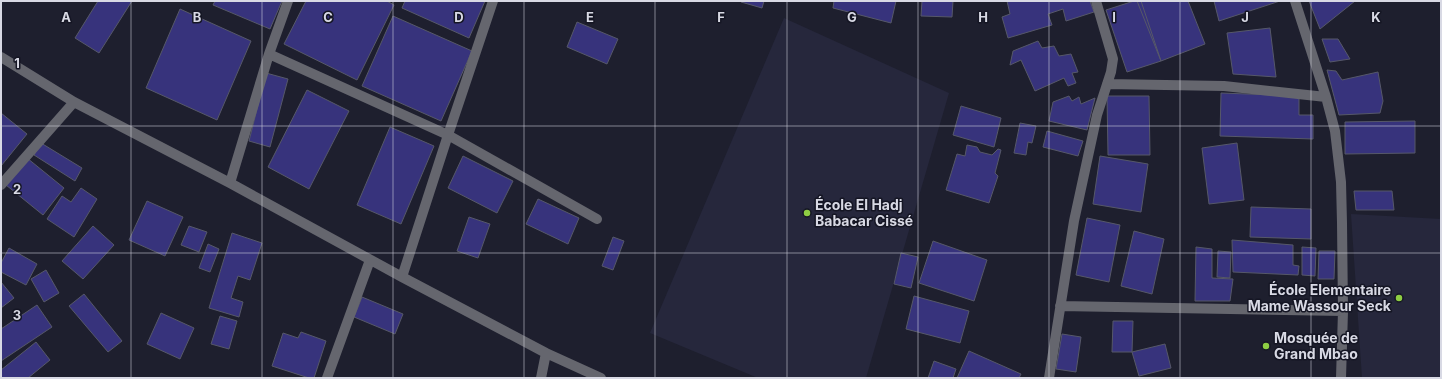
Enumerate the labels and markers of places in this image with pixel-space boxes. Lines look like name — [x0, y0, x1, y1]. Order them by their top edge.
place label: École El Hadj Babacar Cissé — [815, 195, 913, 229]
marker: École El Hadj Babacar Cissé — [802, 208, 812, 218]
place label: École Elementaire Mame Wassour Seck — [1248, 280, 1392, 314]
marker: École Elementaire Mame Wassour Seck — [1394, 293, 1404, 303]
place label: Mosquée de Grand Mbao — [1274, 329, 1358, 362]
marker: Mosquée de Grand Mbao — [1261, 341, 1271, 351]

